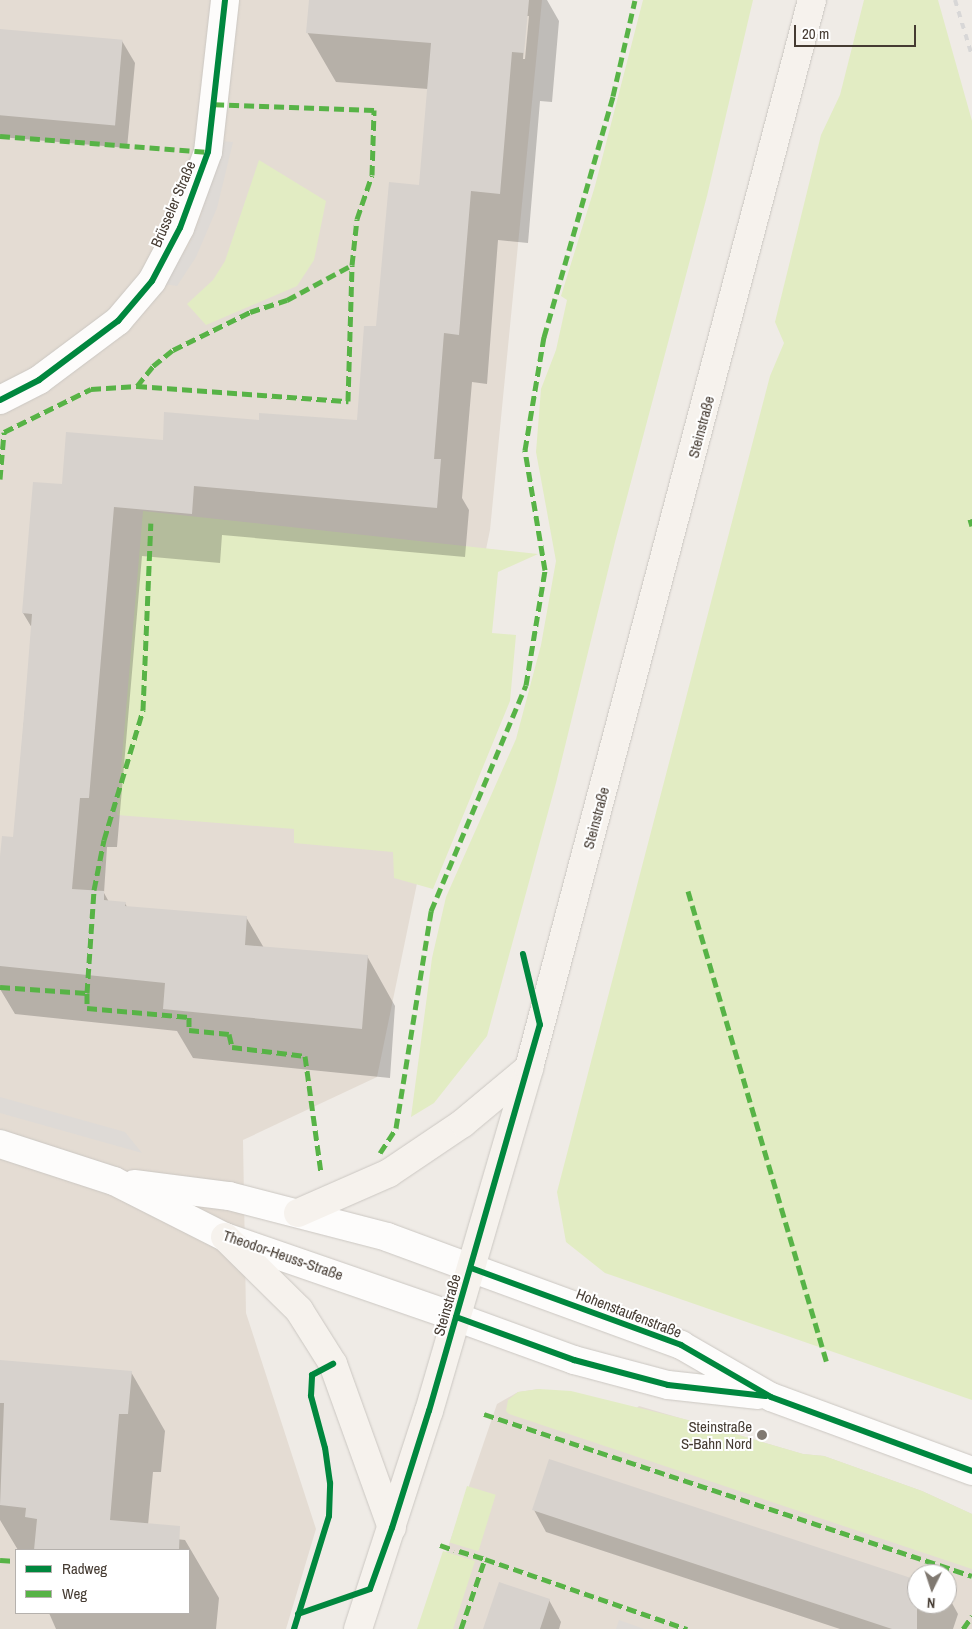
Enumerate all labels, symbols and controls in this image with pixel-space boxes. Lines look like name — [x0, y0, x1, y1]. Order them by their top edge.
scale bar — [797, 15, 920, 47]
text: 20 m — [802, 23, 829, 44]
street label: Brüsseler Straße — [147, 158, 199, 250]
street label: Steinstraße — [684, 394, 718, 460]
street label: Steinstraße — [579, 785, 613, 851]
street label: Theodor-Heuss-Straße — [221, 1226, 345, 1284]
street label: Steinstraße — [430, 1272, 464, 1338]
street label: Hohenstaufenstraße — [574, 1285, 684, 1341]
place label: Steinstraße S-Bahn Nord — [681, 1417, 752, 1452]
marker: Steinstraße S-Bahn Nord — [756, 1429, 768, 1441]
legend — [15, 1549, 190, 1614]
text: Radweg — [62, 1558, 107, 1579]
north arrow — [907, 1564, 957, 1614]
text: Weg — [62, 1583, 87, 1604]
text: N — [926, 1594, 936, 1612]

